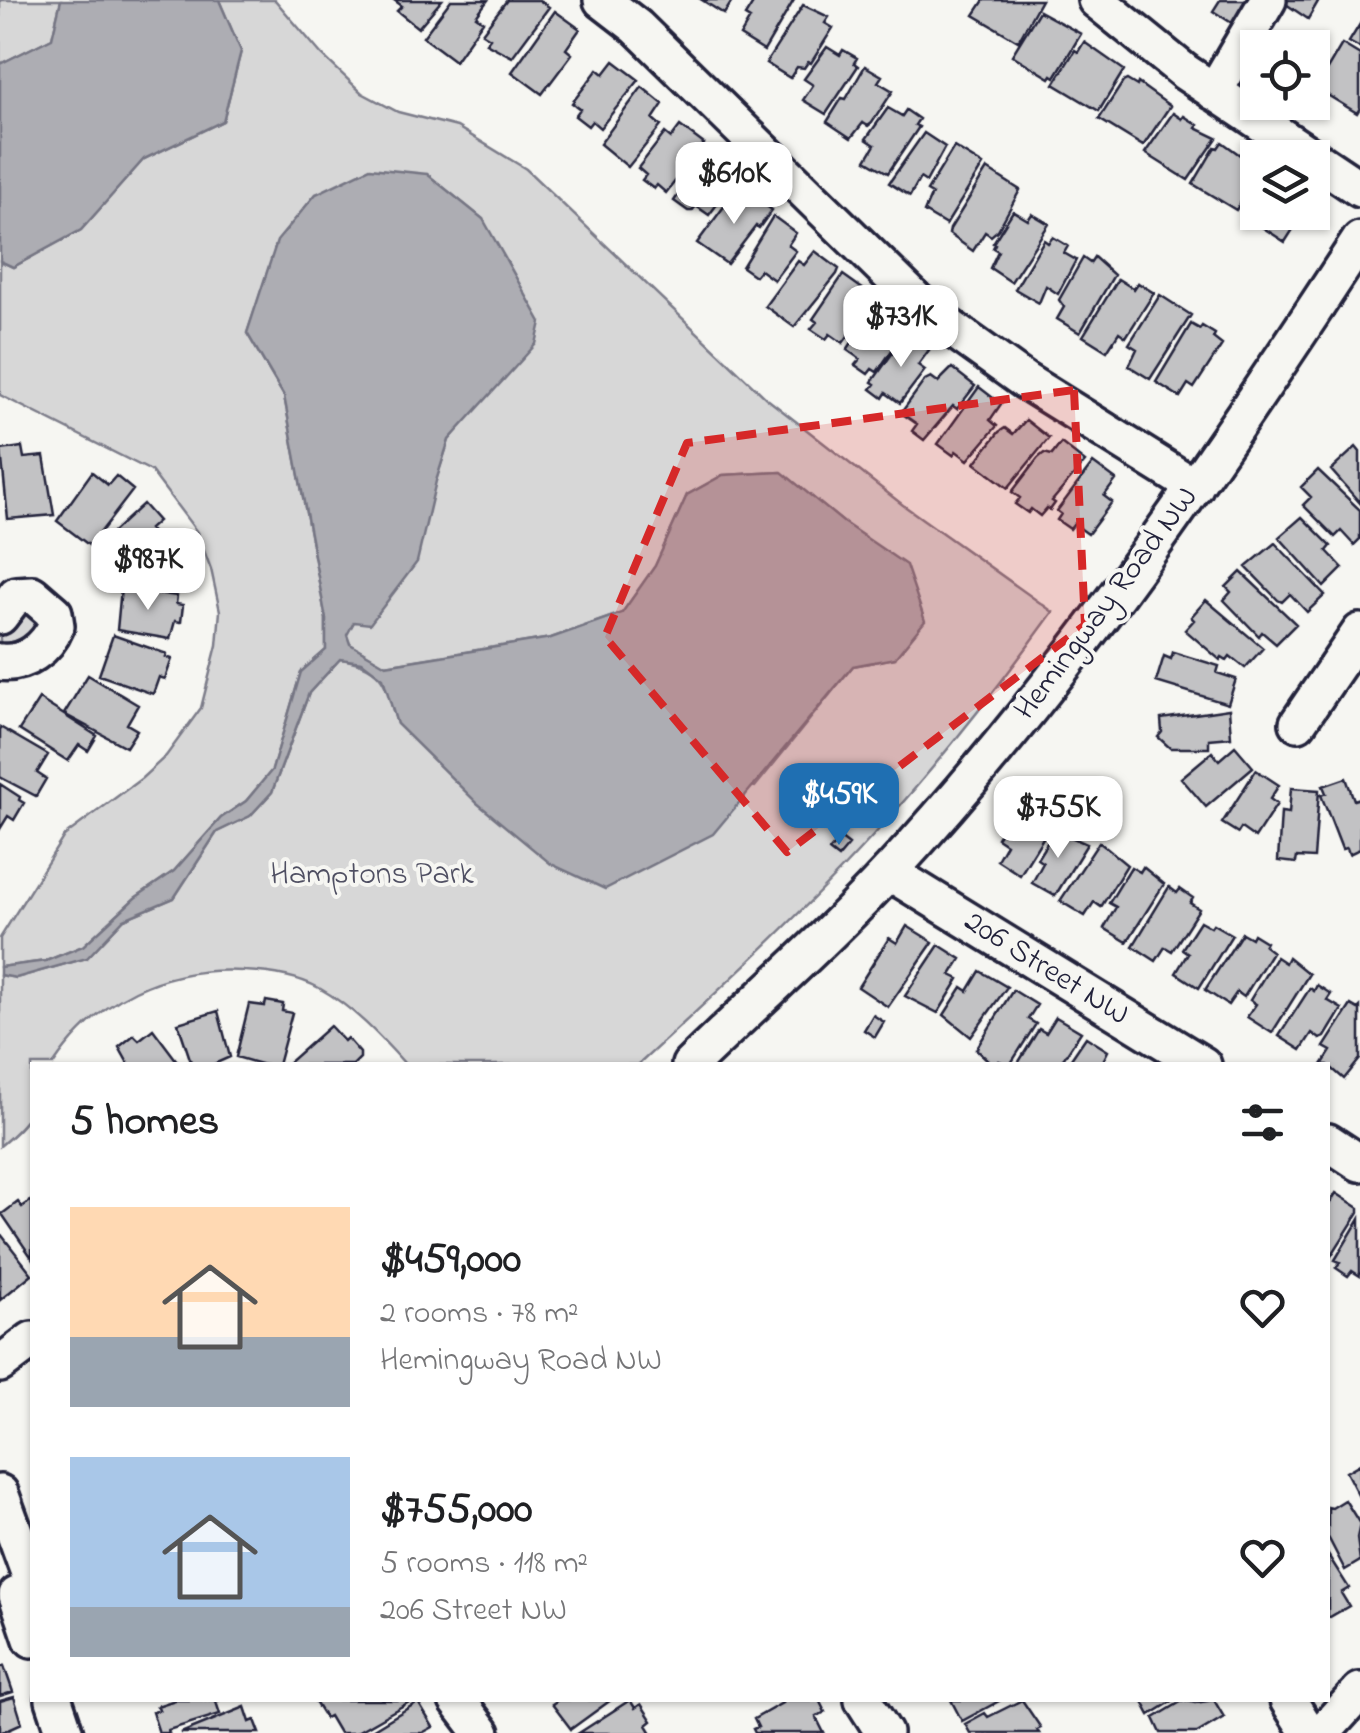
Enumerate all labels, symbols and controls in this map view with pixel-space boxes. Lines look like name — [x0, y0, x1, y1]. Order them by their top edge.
map controls — [1240, 30, 1330, 230]
button: locate — [1240, 30, 1330, 120]
button: layers — [1240, 140, 1330, 230]
pin: $610K — [664, 142, 804, 227]
text: $610K — [698, 151, 770, 198]
pin: $731K — [831, 285, 971, 370]
text: $731K — [865, 294, 937, 341]
street label: Hemingway Road NW — [1003, 477, 1211, 731]
pin: $987K — [78, 528, 218, 613]
text: $987K — [113, 537, 183, 584]
pin: $459K — [769, 763, 909, 848]
text: $459K — [801, 772, 877, 819]
pin: $755K — [988, 776, 1128, 861]
text: $755K — [1016, 785, 1100, 832]
park label: Hamptons Park — [270, 852, 475, 899]
street label: 206 Street NW — [954, 900, 1138, 1038]
text: 5 homes — [70, 1092, 219, 1153]
icon: filters — [1235, 1095, 1290, 1150]
text: $459,000 — [380, 1230, 521, 1291]
icon: home — [150, 1247, 270, 1367]
icon: heart — [1235, 1280, 1290, 1335]
text: 2 rooms · 78 m² — [380, 1291, 579, 1338]
text: Hemingway Road NW — [380, 1338, 662, 1385]
text: $755,000 — [380, 1480, 532, 1541]
icon: home — [150, 1497, 270, 1617]
icon: heart — [1235, 1530, 1290, 1585]
text: 5 rooms · 118 m² — [380, 1541, 588, 1588]
text: 206 Street NW — [380, 1588, 567, 1635]

